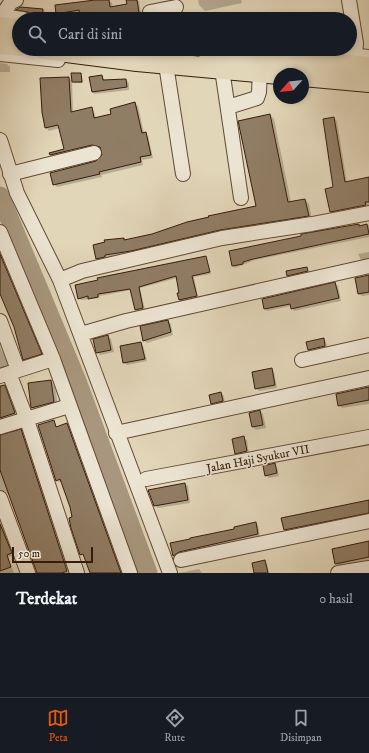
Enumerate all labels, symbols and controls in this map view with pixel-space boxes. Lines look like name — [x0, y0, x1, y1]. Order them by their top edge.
search box — [12, 12, 357, 56]
icon: search — [26, 23, 48, 45]
text: Cari di sini — [58, 25, 122, 44]
north arrow — [273, 68, 309, 104]
street label: Jalan Haji Syukur VII — [204, 442, 311, 477]
scale bar — [12, 545, 93, 564]
text: 50 m — [18, 547, 40, 561]
text: Terdekat — [16, 588, 77, 610]
text: 0 hasil — [319, 591, 353, 607]
tab: Peta — [47, 707, 69, 745]
tab: Rute — [164, 707, 186, 745]
tab: Disimpan — [280, 707, 322, 745]

